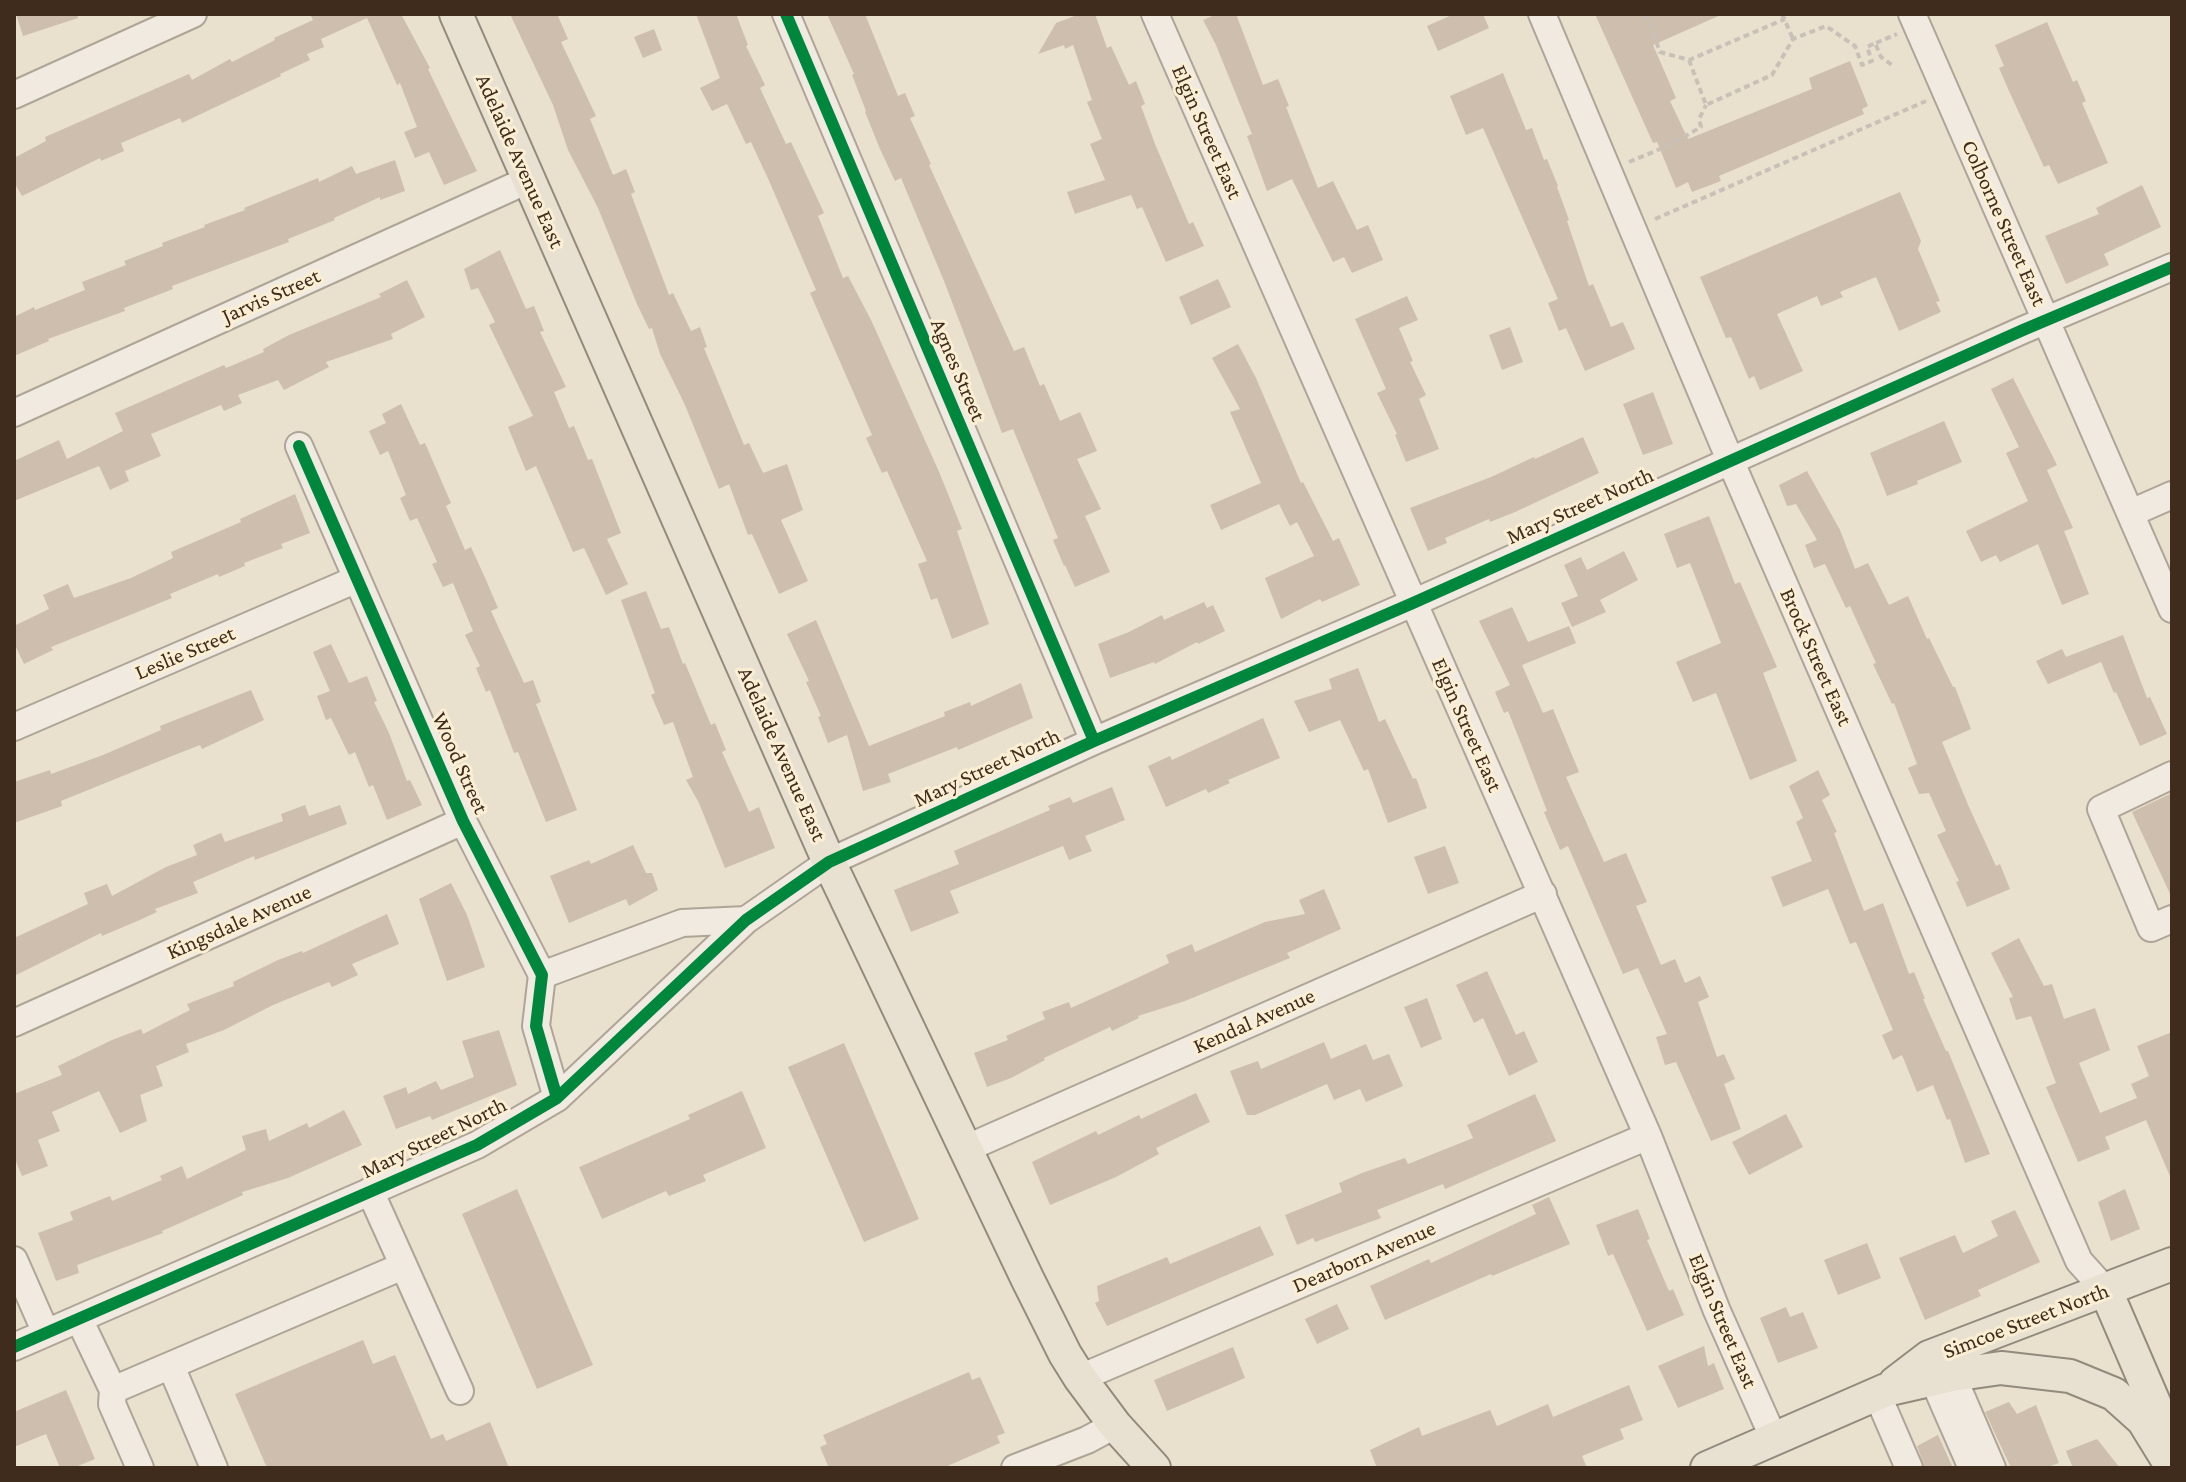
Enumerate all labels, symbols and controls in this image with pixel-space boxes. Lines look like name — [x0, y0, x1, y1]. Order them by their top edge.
street label: Elgin Street East — [1166, 61, 1248, 203]
street label: Adelaide Avenue East — [470, 70, 570, 252]
street label: Colborne Street East — [1956, 136, 2052, 310]
street label: Jarvis Street — [218, 263, 324, 329]
street label: Agnes Street — [925, 315, 991, 425]
street label: Mary Street North — [1502, 462, 1658, 550]
street label: Brock Street East — [1774, 584, 1858, 730]
street label: Leslie Street — [131, 620, 239, 686]
street label: Elgin Street East — [1426, 654, 1508, 796]
street label: Adelaide Avenue East — [732, 663, 832, 845]
street label: Wood Street — [426, 708, 494, 818]
street label: Mary Street North — [910, 723, 1064, 813]
street label: Kingsdale Avenue — [163, 878, 315, 966]
street label: Kendal Avenue — [1189, 982, 1319, 1060]
street label: Mary Street North — [357, 1091, 511, 1185]
street label: Dearborn Avenue — [1288, 1215, 1440, 1299]
street label: Elgin Street East — [1683, 1250, 1763, 1392]
street label: Simcoe Street North — [1939, 1277, 2113, 1365]

